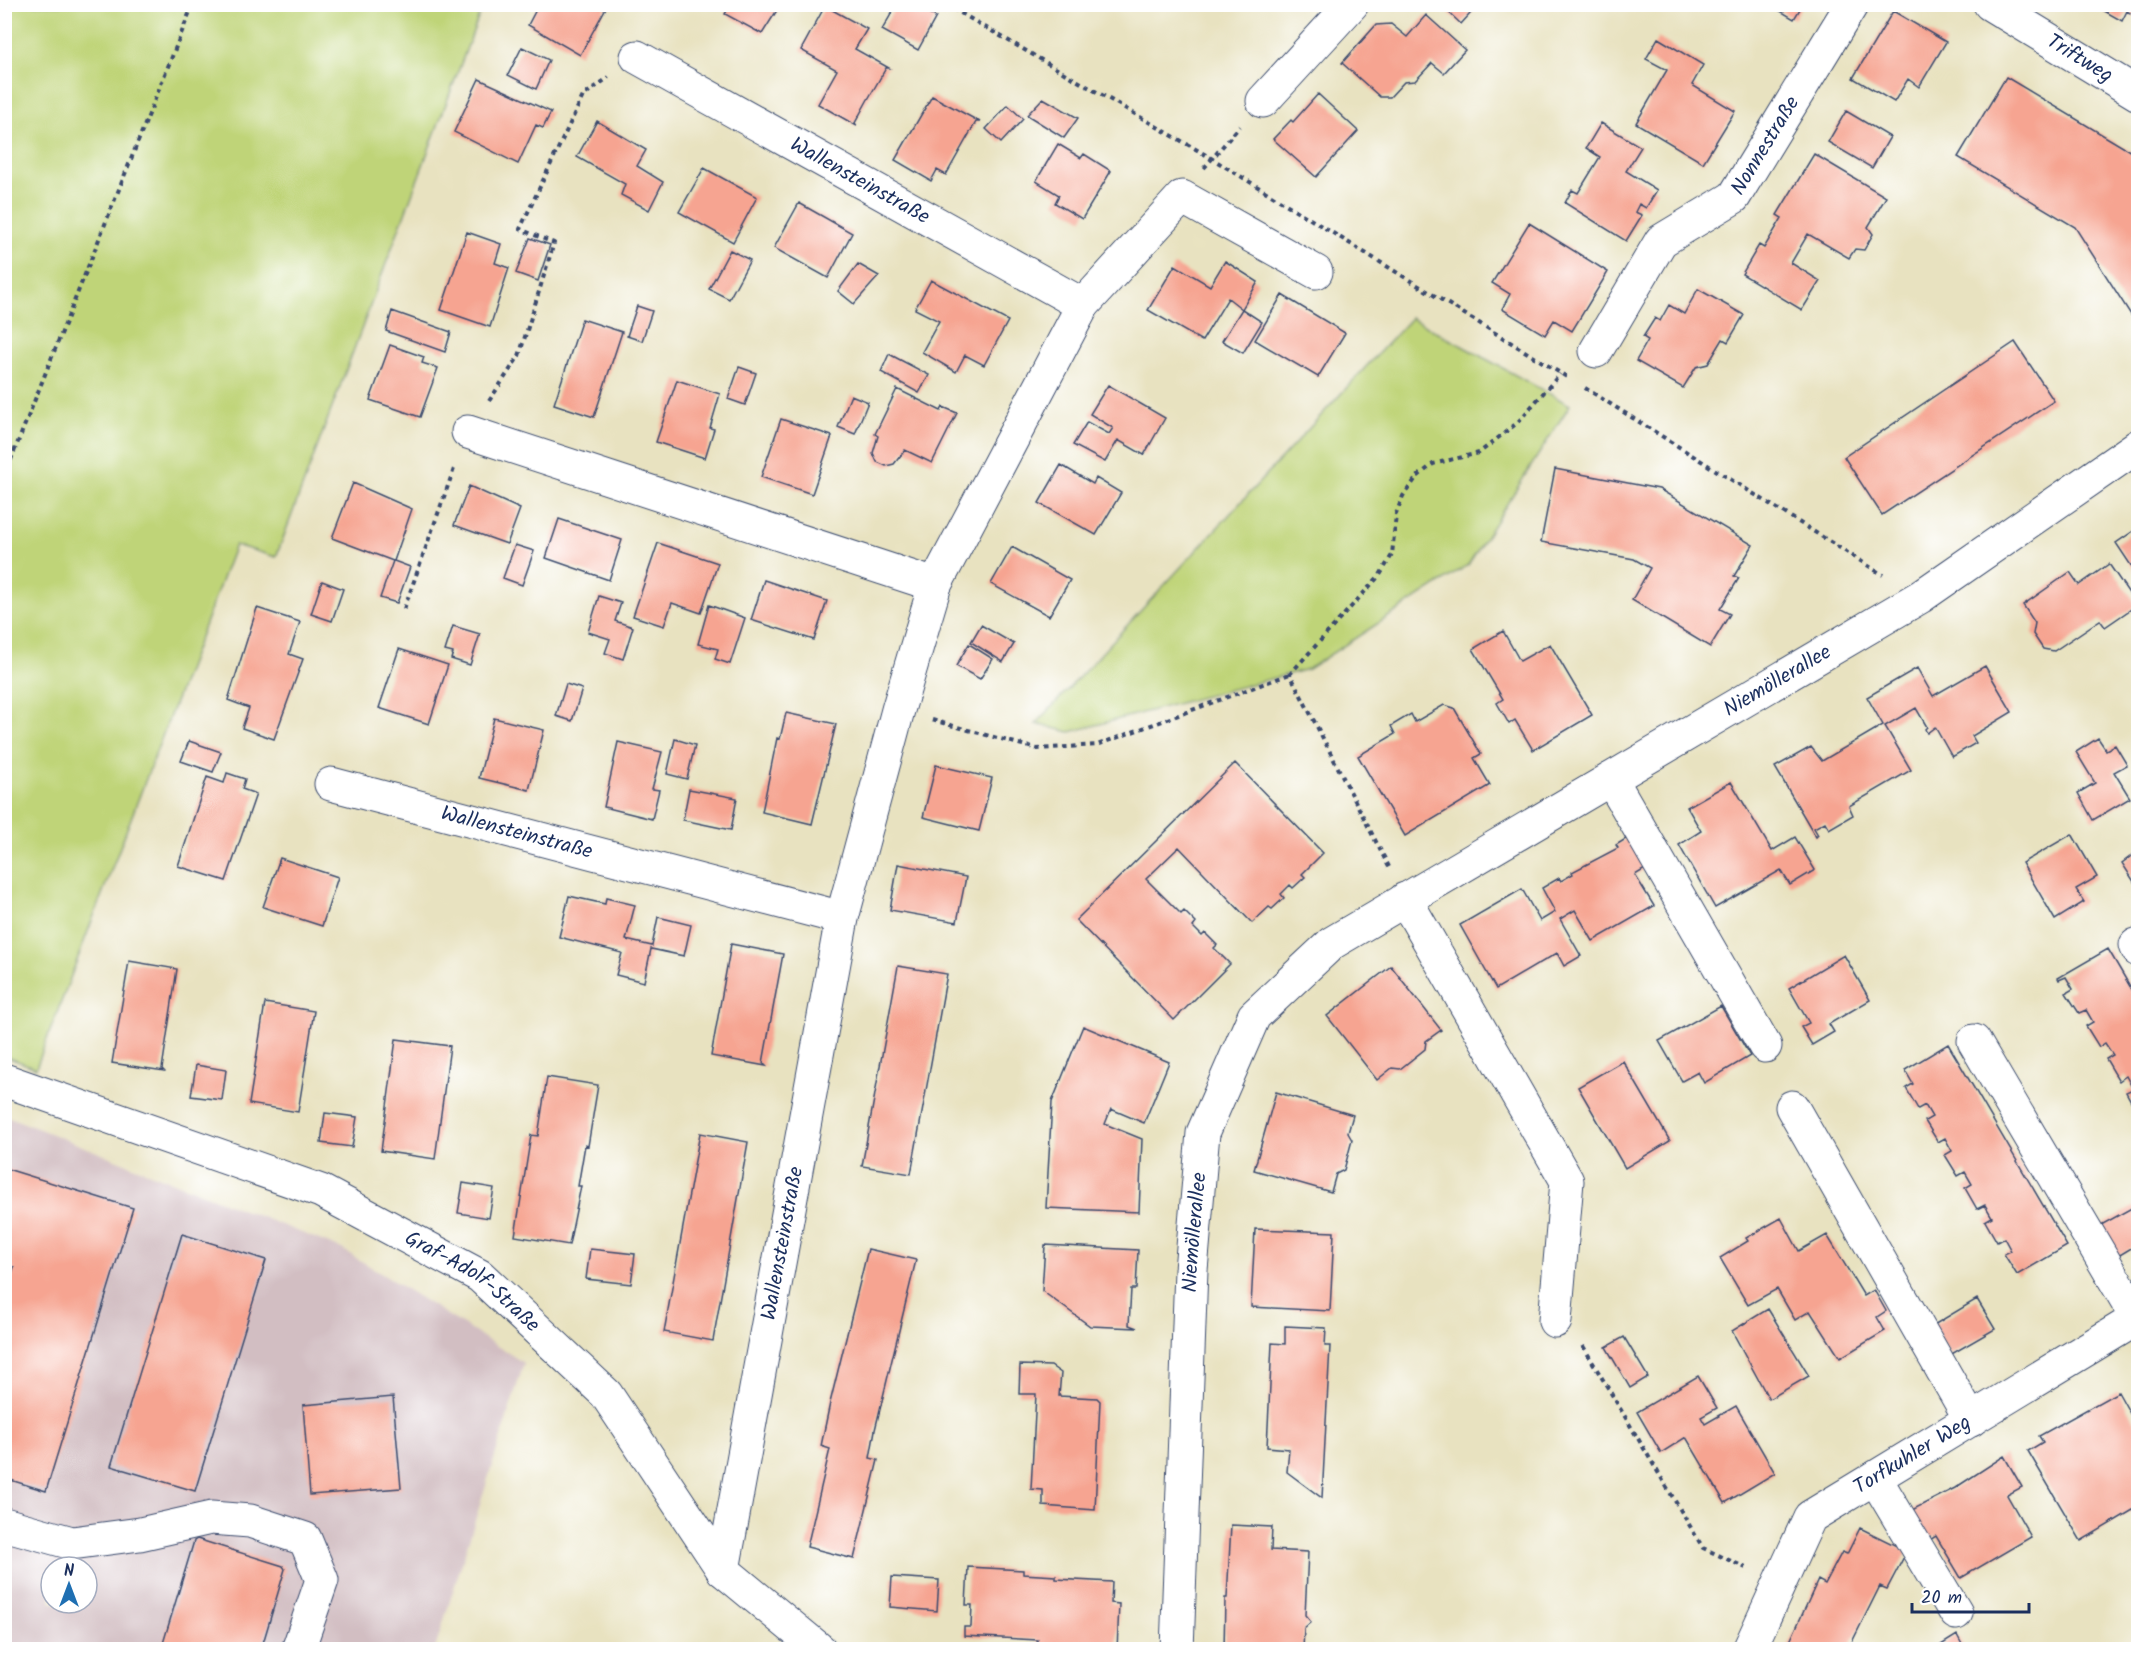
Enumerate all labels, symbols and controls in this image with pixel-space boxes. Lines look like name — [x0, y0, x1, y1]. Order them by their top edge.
street label: Triftweg — [2040, 26, 2119, 92]
street label: Nonnestraße — [1722, 89, 1809, 202]
street label: Wallensteinstraße — [784, 129, 936, 233]
street label: Niemöllerallee — [1717, 636, 1838, 726]
street label: Wallensteinstraße — [437, 797, 597, 869]
street label: Wallensteinstraße — [752, 1163, 813, 1323]
street label: Niemöllerallee — [1174, 1170, 1216, 1293]
street label: Graf-Adolf-Straße — [399, 1222, 548, 1341]
street label: Torfkuhler Weg — [1847, 1406, 1978, 1503]
north arrow — [39, 1555, 99, 1615]
text: N — [64, 1559, 74, 1584]
scale bar — [1912, 1576, 2029, 1614]
text: 20 m — [1921, 1584, 1962, 1613]

